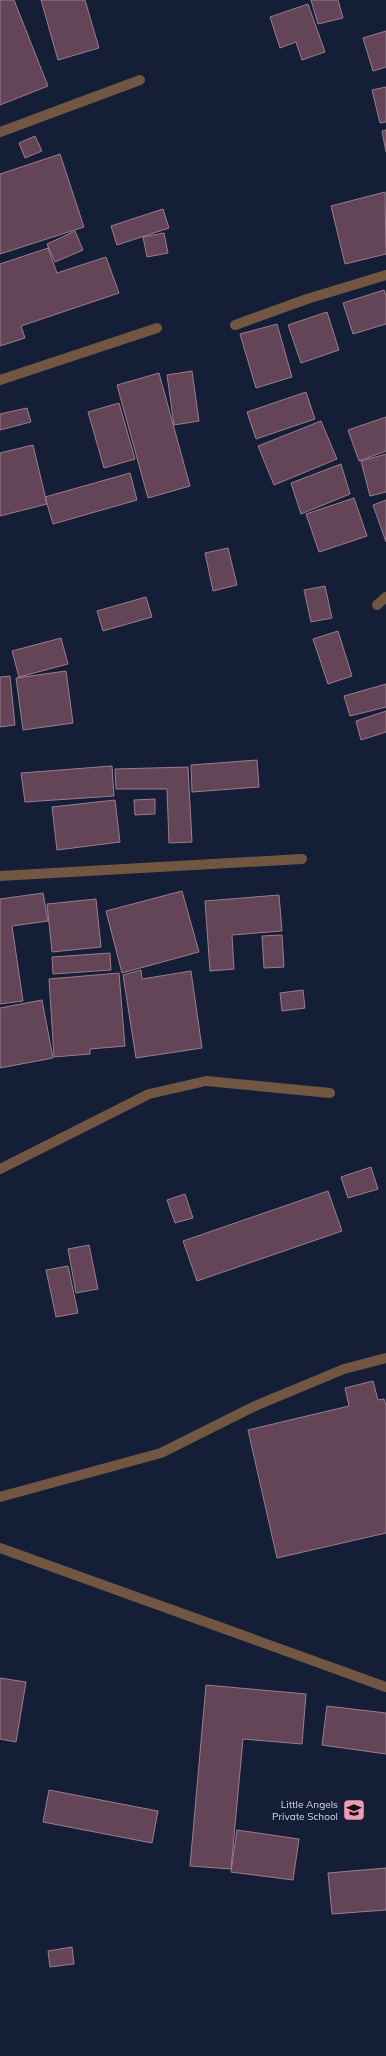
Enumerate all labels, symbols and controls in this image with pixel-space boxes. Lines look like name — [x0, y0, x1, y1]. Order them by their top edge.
school or university icon: Little Angels Private School — [341, 1797, 367, 1823]
place label: Little Angels Private School — [272, 1798, 338, 1823]

